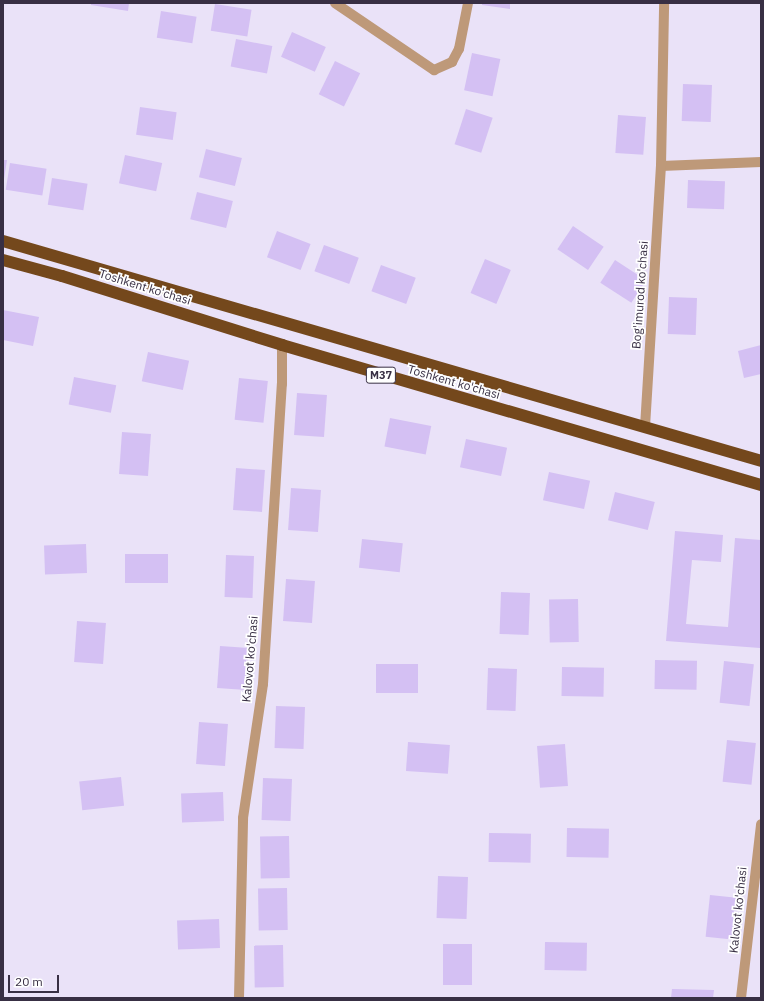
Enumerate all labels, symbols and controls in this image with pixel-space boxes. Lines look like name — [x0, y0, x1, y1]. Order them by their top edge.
street label: Bog'imurod ko'chasi — [629, 240, 651, 350]
street label: Toshkent ko'chasi — [97, 266, 193, 308]
street label: Toshkent ko'chasi — [406, 362, 502, 402]
road number: M37 — [365, 366, 397, 384]
street label: Kalovot ko'chasi — [239, 615, 261, 703]
street label: Kalovot ko'chasi — [726, 866, 750, 954]
scale bar — [10, 967, 61, 993]
text: 20 m — [15, 974, 43, 989]

